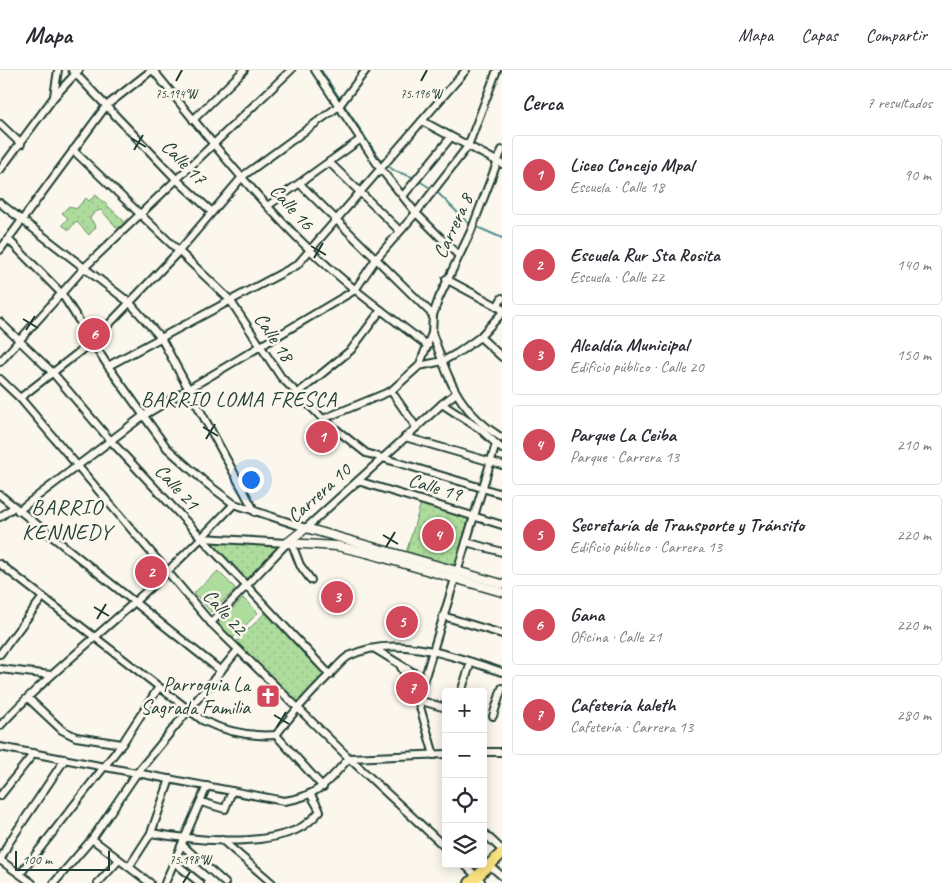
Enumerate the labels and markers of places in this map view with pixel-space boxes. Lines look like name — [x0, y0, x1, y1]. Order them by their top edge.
pin: 6 — [78, 315, 110, 353]
pin: 1 — [306, 418, 338, 456]
pin: 4 — [422, 516, 454, 554]
pin: 2 — [135, 553, 167, 591]
pin: 3 — [321, 578, 353, 616]
pin: 5 — [386, 603, 418, 641]
pin: 7 — [396, 669, 428, 707]
place label: Parroquia La Sagrada Familia — [141, 672, 252, 720]
church icon: Parroquia La Sagrada Familia — [255, 683, 281, 709]

